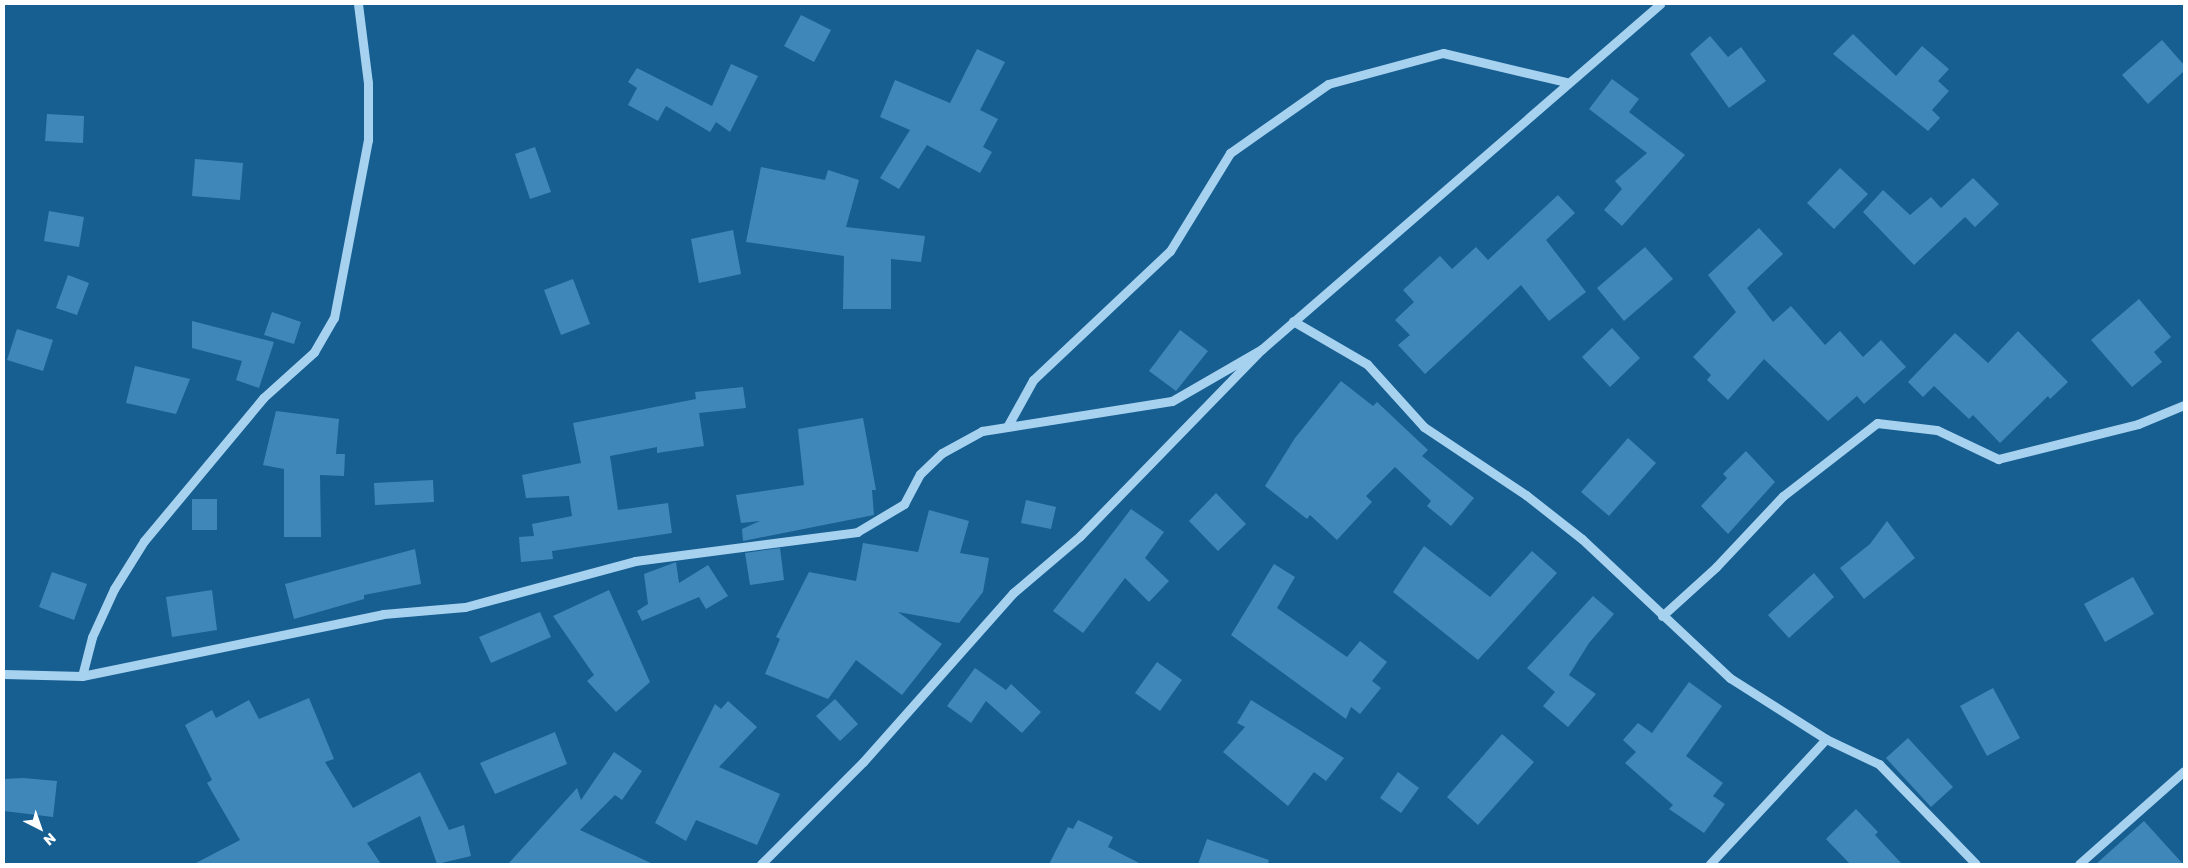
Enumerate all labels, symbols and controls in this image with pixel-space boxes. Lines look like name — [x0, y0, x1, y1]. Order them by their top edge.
north arrow — [15, 803, 65, 853]
text: N — [41, 830, 60, 850]

